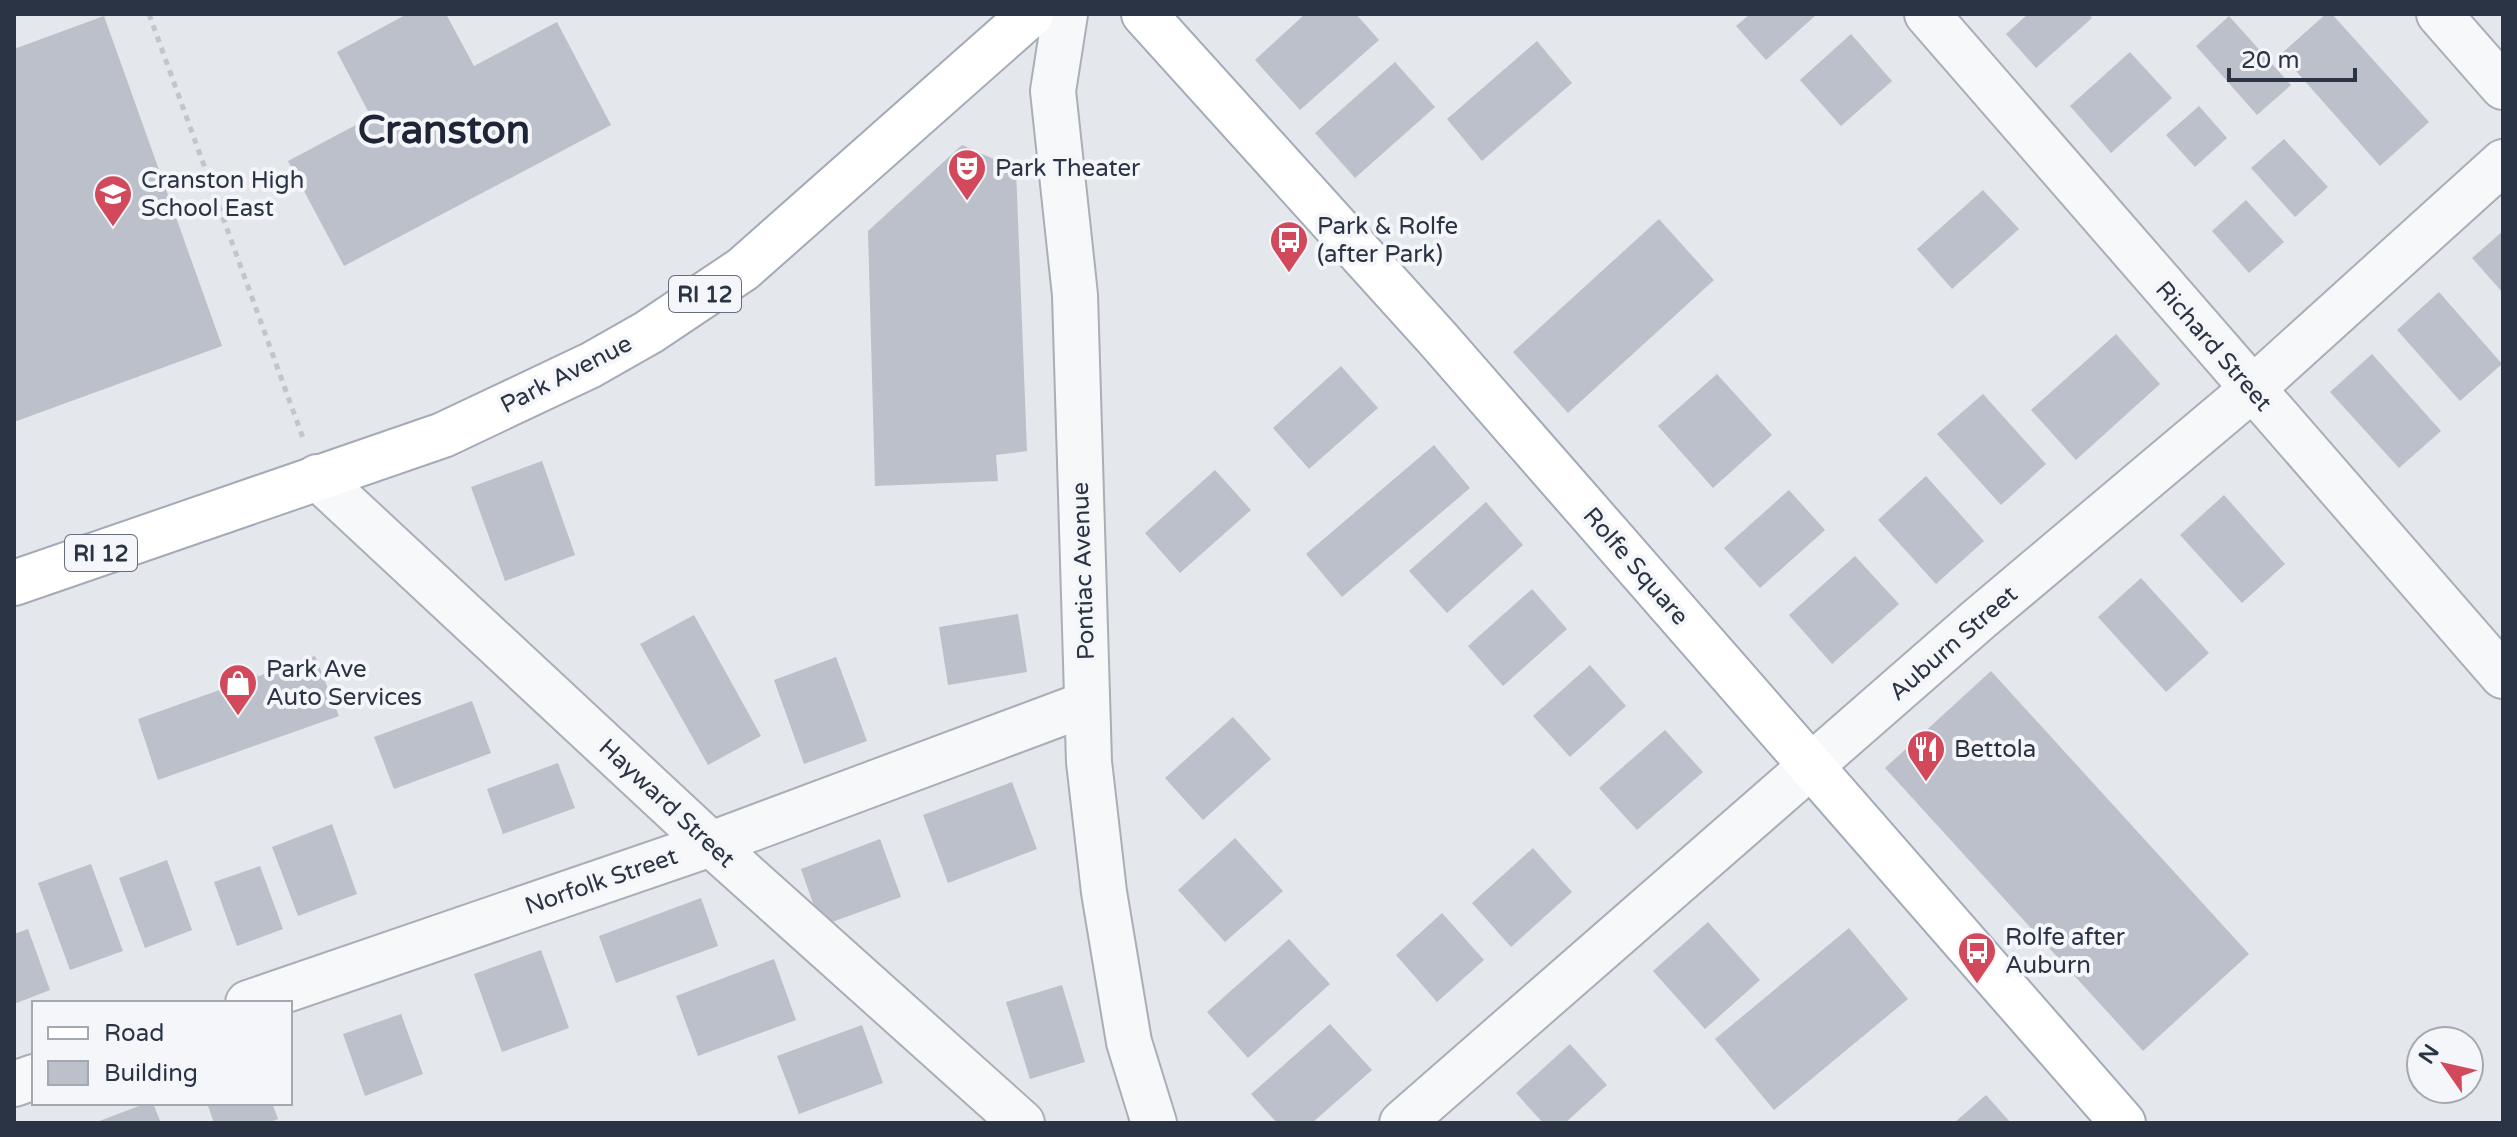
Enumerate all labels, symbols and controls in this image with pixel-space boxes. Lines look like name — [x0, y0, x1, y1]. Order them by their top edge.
scale bar — [2229, 32, 2355, 82]
text: 20 m — [2241, 46, 2299, 75]
district label: Cranston — [358, 106, 530, 154]
theatre icon: Park Theater — [946, 147, 988, 202]
place label: Park Theater — [995, 154, 1141, 183]
place label: Cranston High School East — [141, 166, 304, 223]
school or university icon: Cranston High School East — [92, 173, 134, 228]
place label: Park & Rolfe (after Park) — [1317, 212, 1458, 269]
bus stop icon: Park & Rolfe (after Park) — [1268, 219, 1310, 274]
street label: Richard Street — [2149, 275, 2278, 417]
road number: RI 12 — [669, 276, 741, 312]
street label: Park Avenue — [496, 329, 637, 420]
street label: Pontiac Avenue — [1066, 481, 1101, 661]
street label: Rolfe Square — [1577, 502, 1695, 631]
road number: RI 12 — [65, 535, 137, 571]
street label: Auburn Street — [1883, 580, 2023, 707]
place label: Park Ave Auto Services — [266, 655, 422, 712]
shop icon: Park Ave Auto Services — [217, 662, 259, 717]
restaurant icon: Bettola — [1905, 728, 1947, 783]
street label: Hayward Street — [593, 733, 741, 874]
place label: Bettola — [1954, 735, 2036, 764]
street label: Norfolk Street — [521, 842, 681, 921]
place label: Rolfe after Auburn — [2005, 923, 2126, 980]
bus stop icon: Rolfe after Auburn — [1956, 930, 1998, 985]
legend — [32, 1001, 292, 1105]
text: Road — [104, 1019, 164, 1048]
north arrow — [2405, 1025, 2485, 1105]
text: N — [2414, 1040, 2445, 1069]
text: Building — [104, 1059, 198, 1088]

